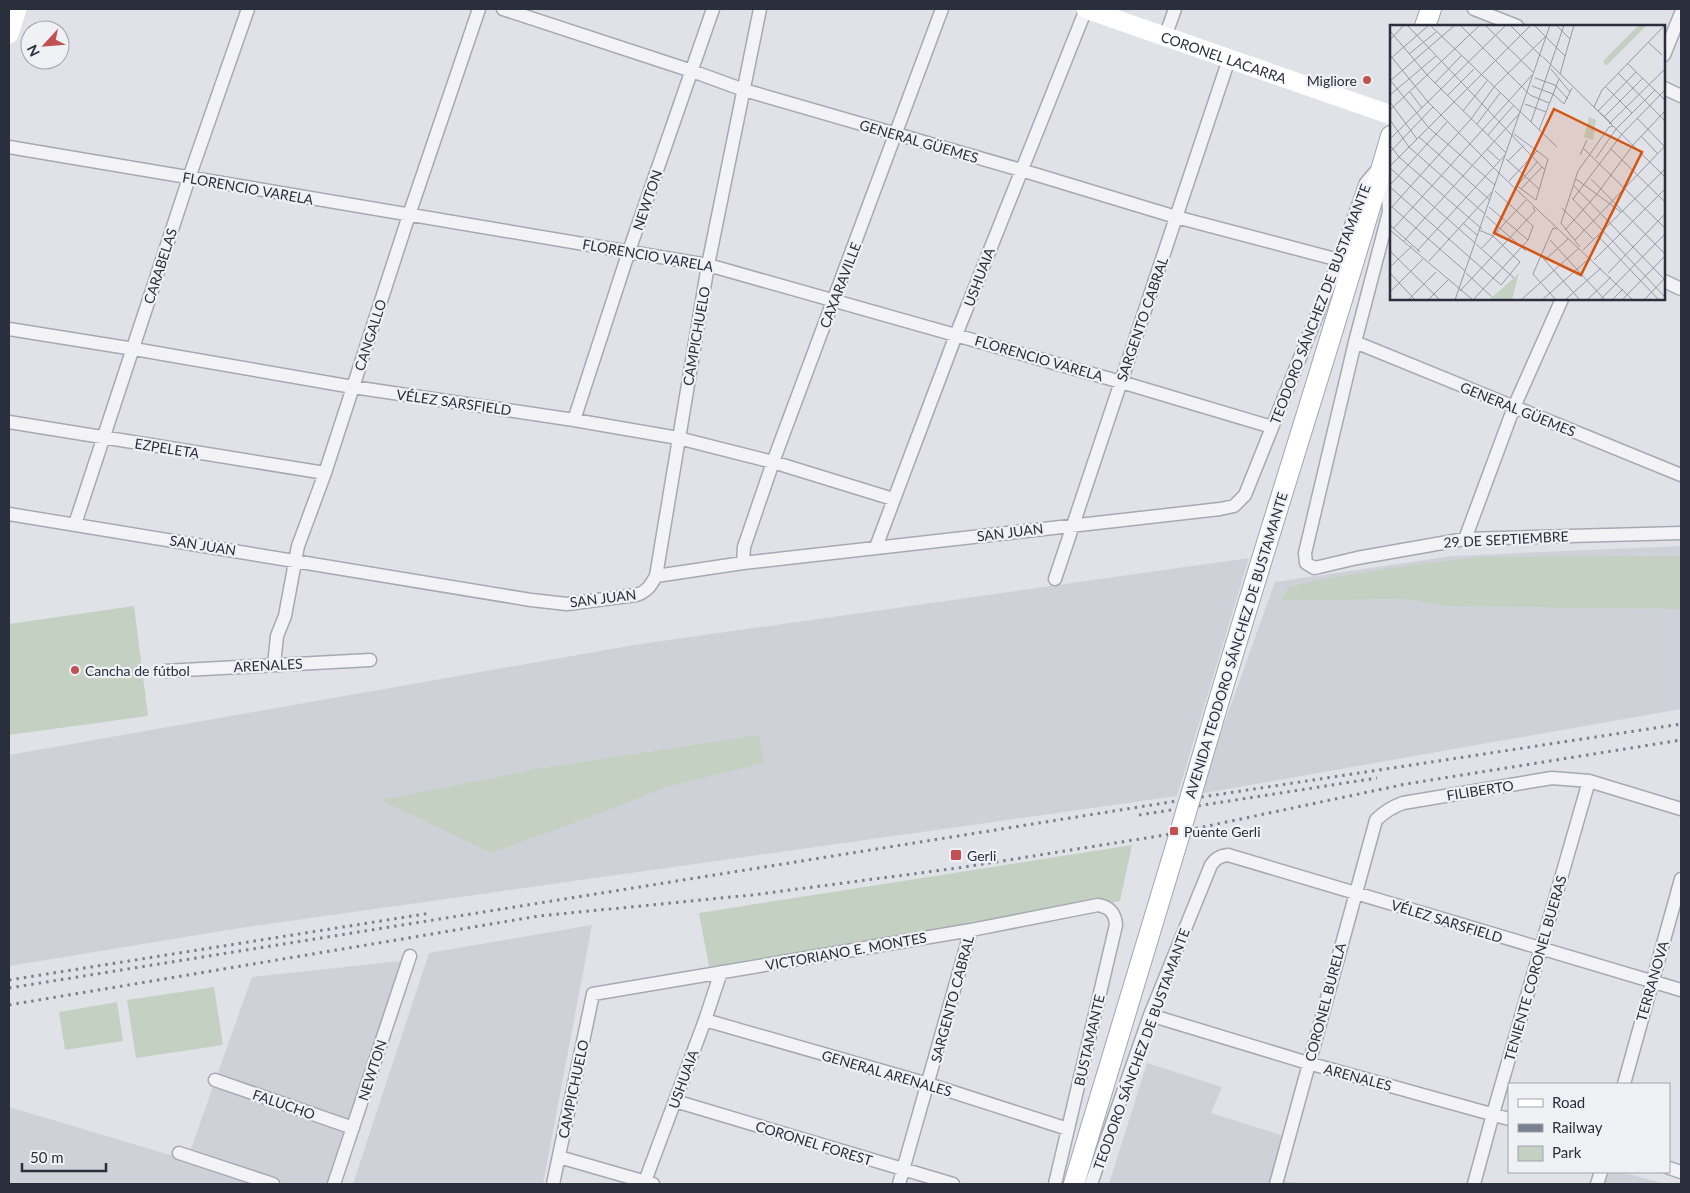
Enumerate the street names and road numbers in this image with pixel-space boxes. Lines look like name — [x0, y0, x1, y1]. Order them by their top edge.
street label: CORONEL LACARRA — [1159, 27, 1289, 87]
street label: GENERAL GÜEMES — [858, 116, 980, 166]
street label: NEWTON — [629, 167, 665, 233]
street label: FLORENCIO VARELA — [181, 168, 315, 208]
street label: TEODORO SÁNCHEZ DE BUSTAMANTE — [1266, 181, 1374, 427]
street label: CARABELAS — [140, 226, 180, 306]
street label: FLORENCIO VARELA — [581, 235, 715, 275]
street label: CAXARAVILLE — [816, 240, 864, 330]
street label: USHUAIA — [960, 245, 998, 309]
street label: SARGENTO CABRAL — [1113, 255, 1171, 383]
street label: CAMPICHUELO — [679, 285, 713, 387]
street label: CANGALLO — [350, 297, 390, 373]
street label: FLORENCIO VARELA — [973, 332, 1106, 385]
street label: GENERAL GÜEMES — [1458, 378, 1578, 440]
street label: VÉLEZ SARSFIELD — [395, 386, 513, 418]
street label: EZPELETA — [134, 435, 201, 462]
street label: AVENIDA TEODORO SÁNCHEZ DE BUSTAMANTE — [1181, 490, 1291, 800]
street label: SAN JUAN — [976, 519, 1044, 545]
street label: 29 DE SEPTIEMBRE — [1443, 527, 1569, 551]
street label: SAN JUAN — [169, 531, 237, 559]
street label: SAN JUAN — [569, 585, 637, 611]
street label: ARENALES — [233, 655, 303, 675]
street label: FILIBERTO — [1445, 776, 1515, 804]
street label: TENIENTE CORONEL BUERAS — [1500, 873, 1570, 1063]
street label: VÉLEZ SARSFIELD — [1389, 896, 1505, 946]
street label: TEODORO SÁNCHEZ DE BUSTAMANTE — [1089, 926, 1193, 1172]
street label: VICTORIANO E. MONTES — [764, 928, 928, 974]
street label: SARGENTO CABRAL — [927, 934, 977, 1064]
street label: TERRANOVA — [1632, 938, 1672, 1023]
street label: CORONEL BURELA — [1301, 940, 1349, 1063]
street label: BUSTAMANTE — [1070, 993, 1108, 1087]
street label: NEWTON — [354, 1037, 390, 1103]
street label: CAMPICHUELO — [554, 1038, 592, 1140]
street label: GENERAL ARENALES — [820, 1046, 954, 1100]
street label: USHUAIA — [664, 1047, 702, 1111]
street label: ARENALES — [1322, 1060, 1394, 1094]
street label: FALUCHO — [251, 1085, 317, 1123]
street label: CORONEL FOREST — [754, 1117, 875, 1169]

